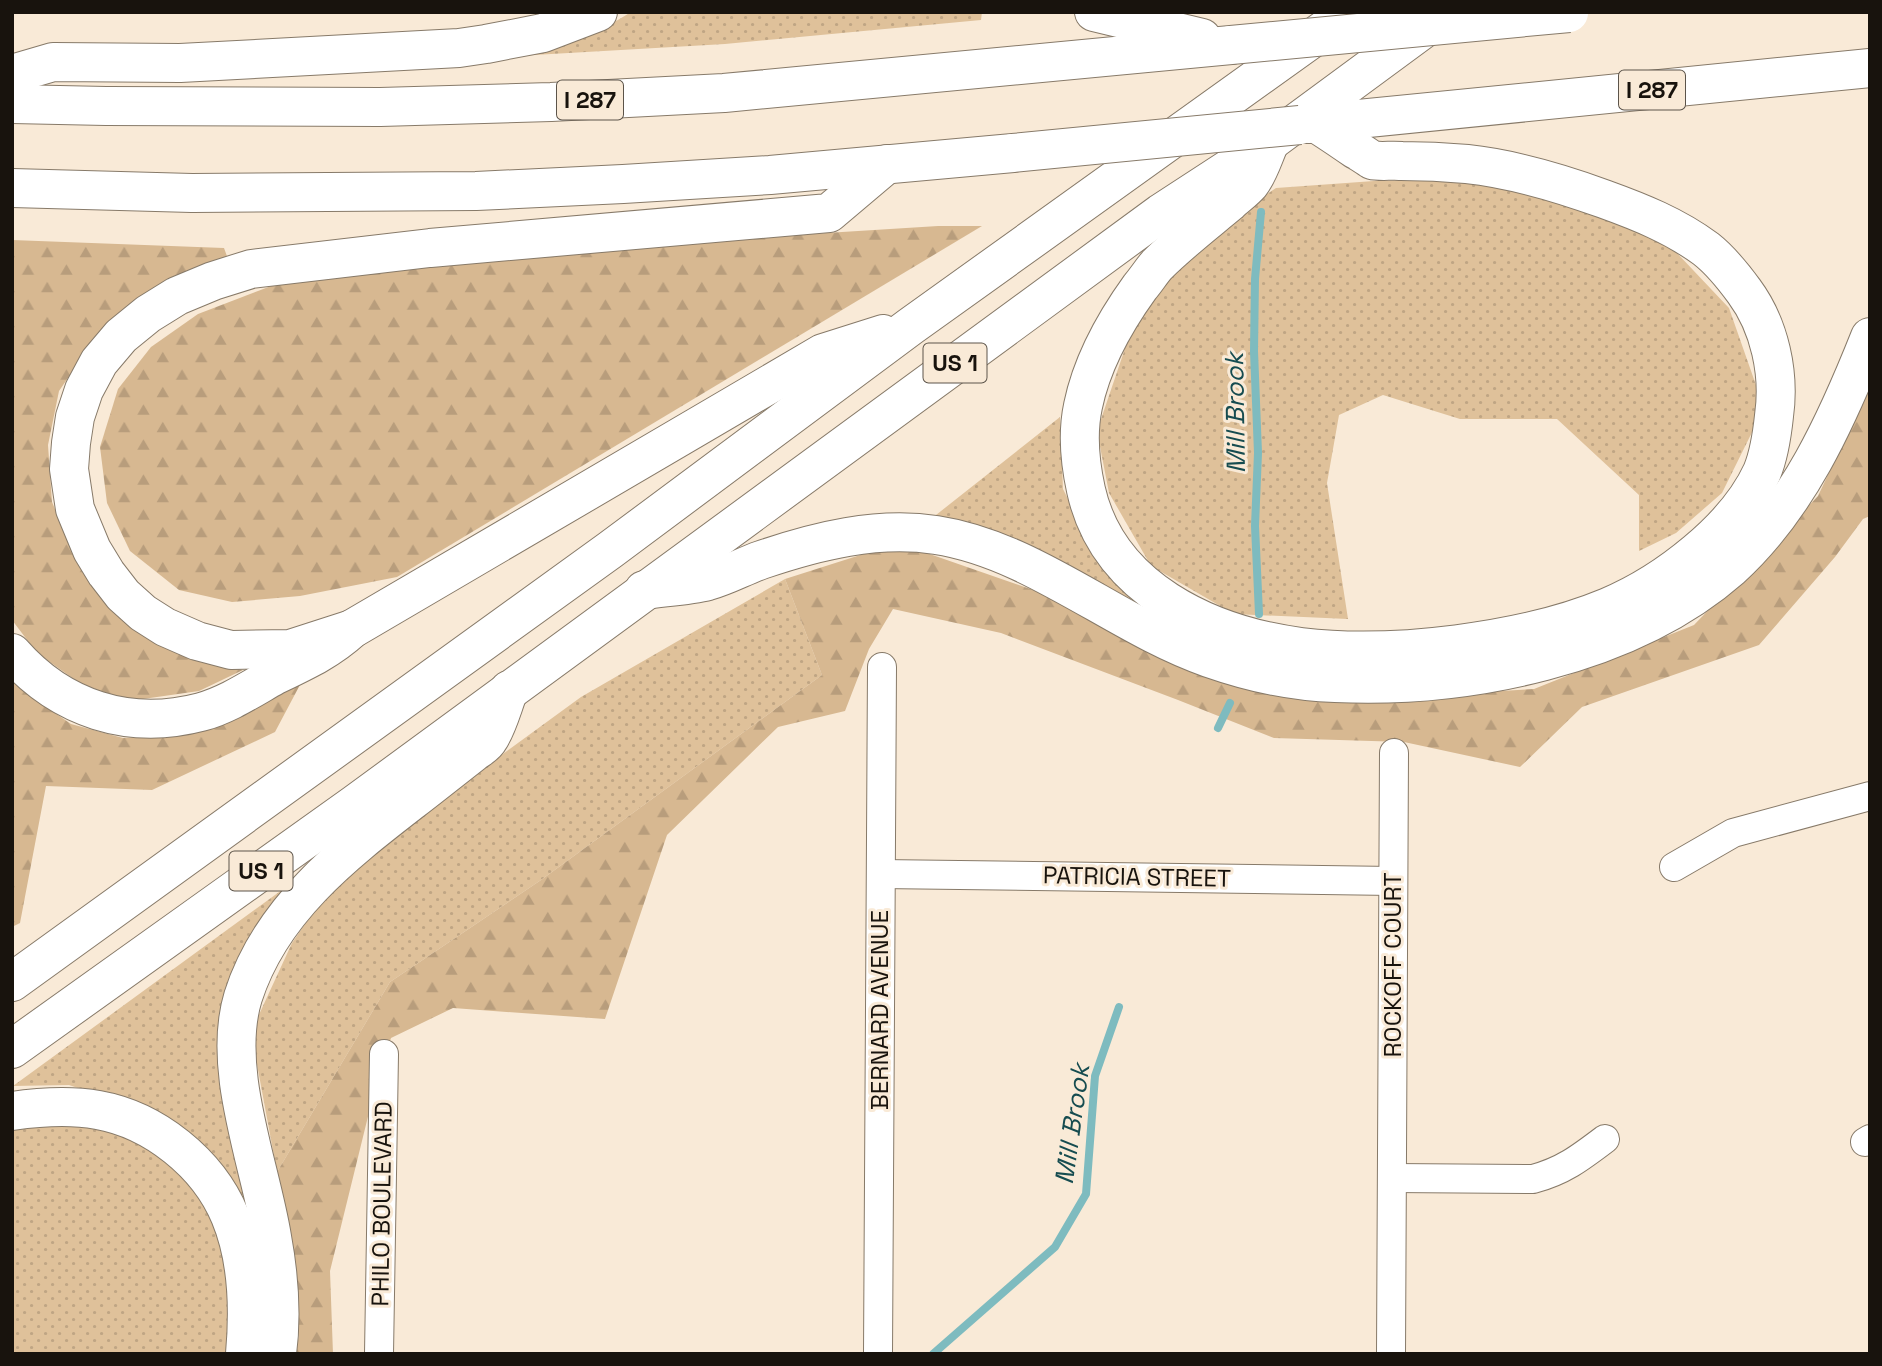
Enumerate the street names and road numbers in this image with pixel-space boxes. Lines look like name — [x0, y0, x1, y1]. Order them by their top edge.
road number: I 287 — [1619, 71, 1685, 110]
road number: I 287 — [557, 80, 623, 120]
road number: US 1 — [923, 344, 986, 382]
road number: US 1 — [230, 852, 292, 890]
street label: PATRICIA STREET — [1043, 859, 1231, 894]
street label: ROCKOFF COURT — [1377, 872, 1408, 1058]
street label: BERNARD AVENUE — [864, 910, 895, 1110]
street label: PHILO BOULEVARD — [364, 1101, 399, 1307]

